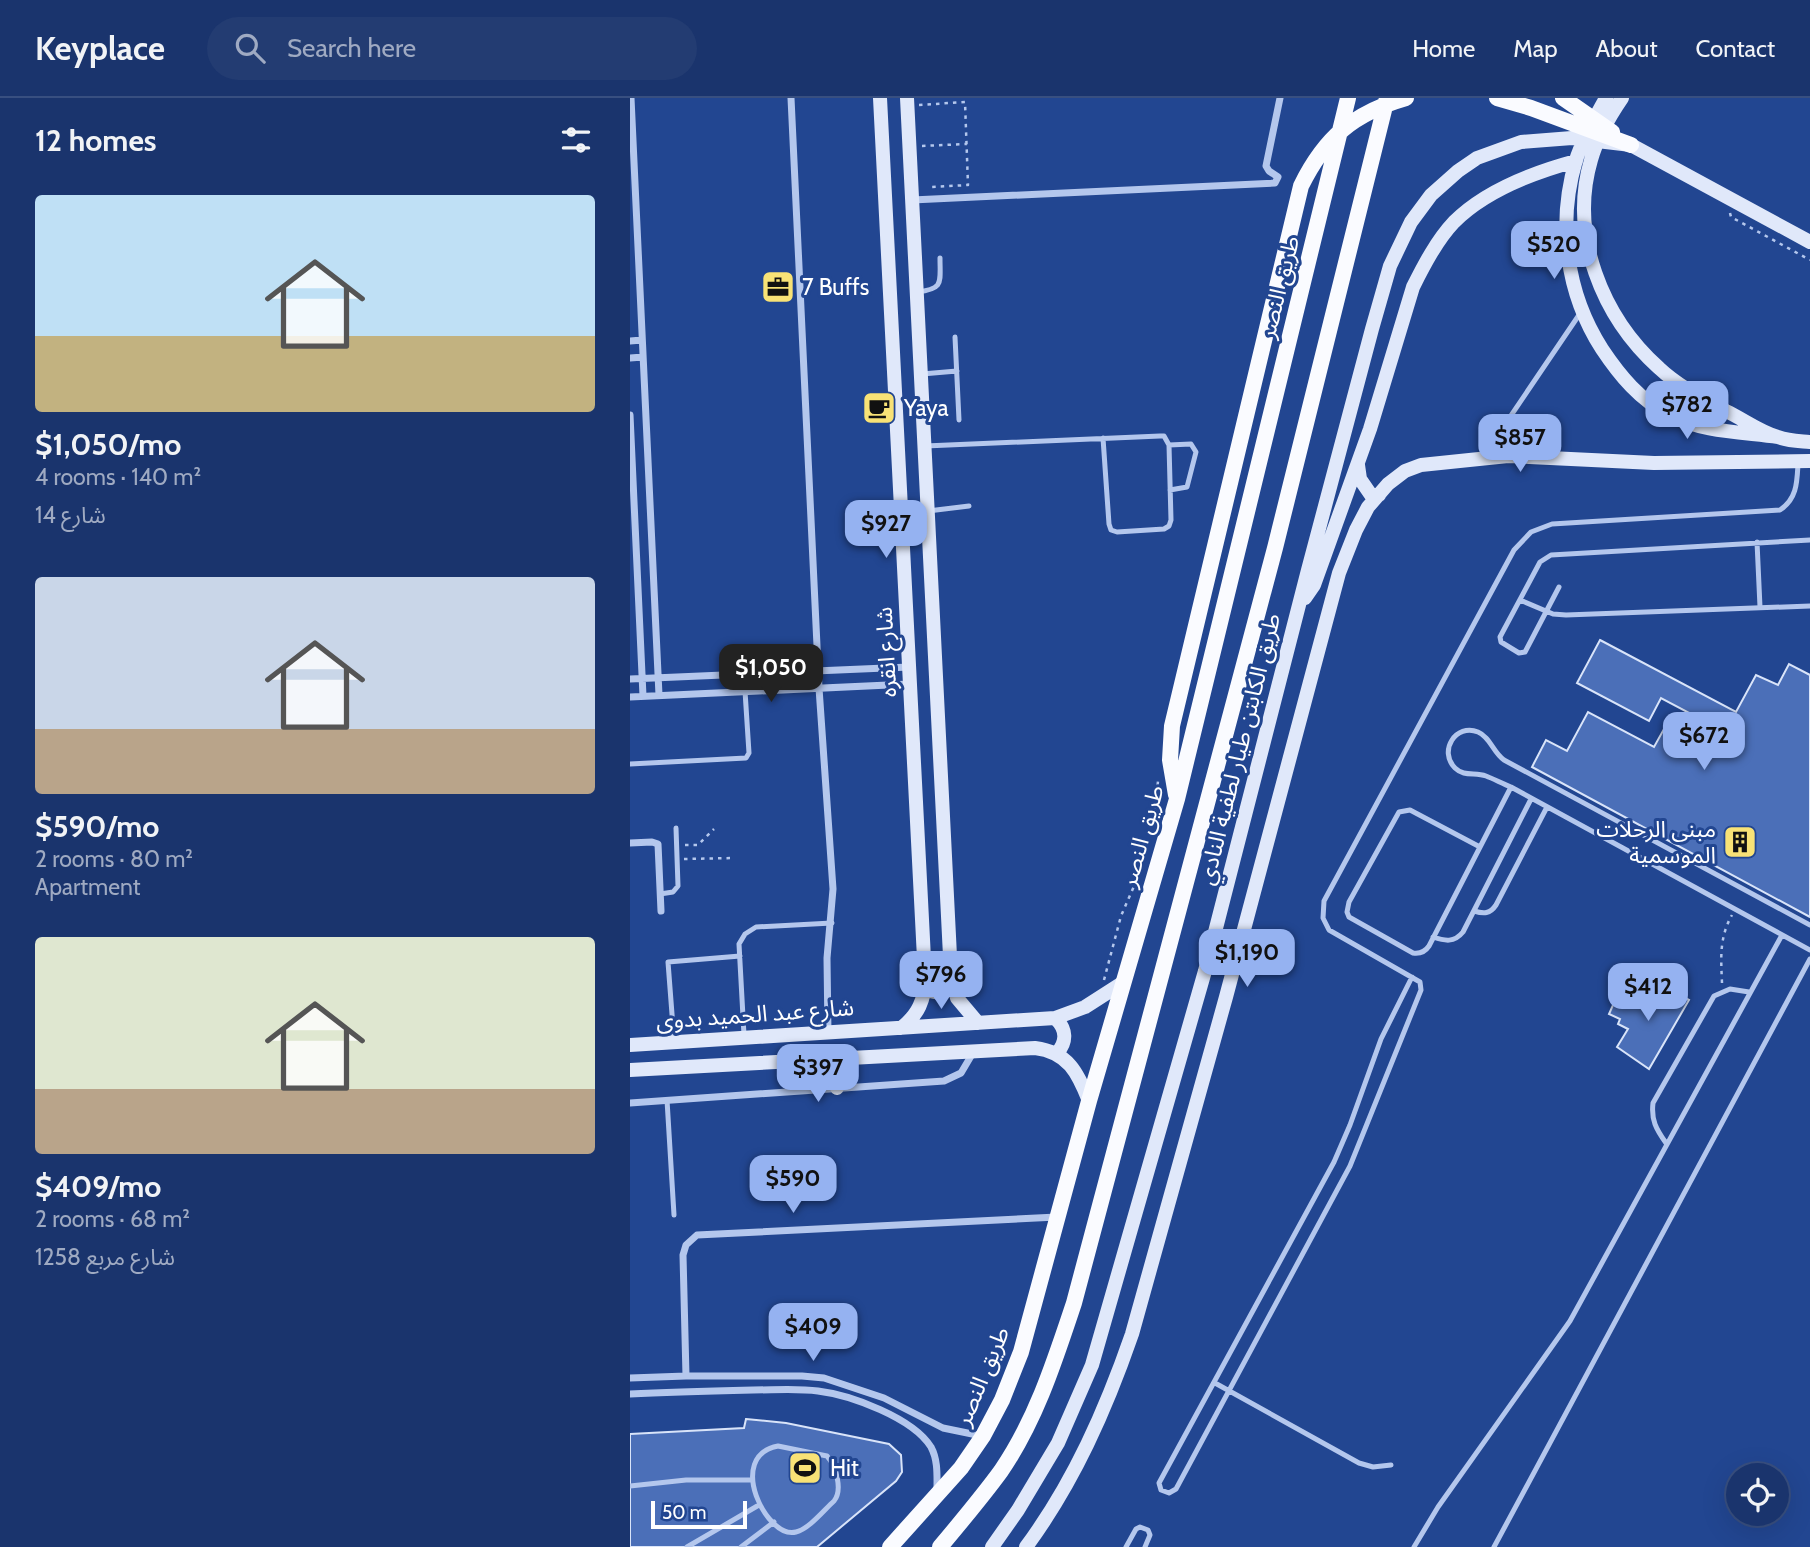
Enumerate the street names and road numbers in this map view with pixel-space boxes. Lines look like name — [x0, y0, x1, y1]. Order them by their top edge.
street label: طريق النصر — [1252, 233, 1305, 342]
street label: شارع انقره — [870, 606, 905, 698]
street label: طريق الكابتن طيار لطفية النادي — [1192, 610, 1290, 888]
street label: طريق النصر — [1114, 782, 1170, 891]
street label: شارع عبد الحميد بدوى — [655, 993, 855, 1038]
street label: طريق النصر — [948, 1322, 1015, 1431]

